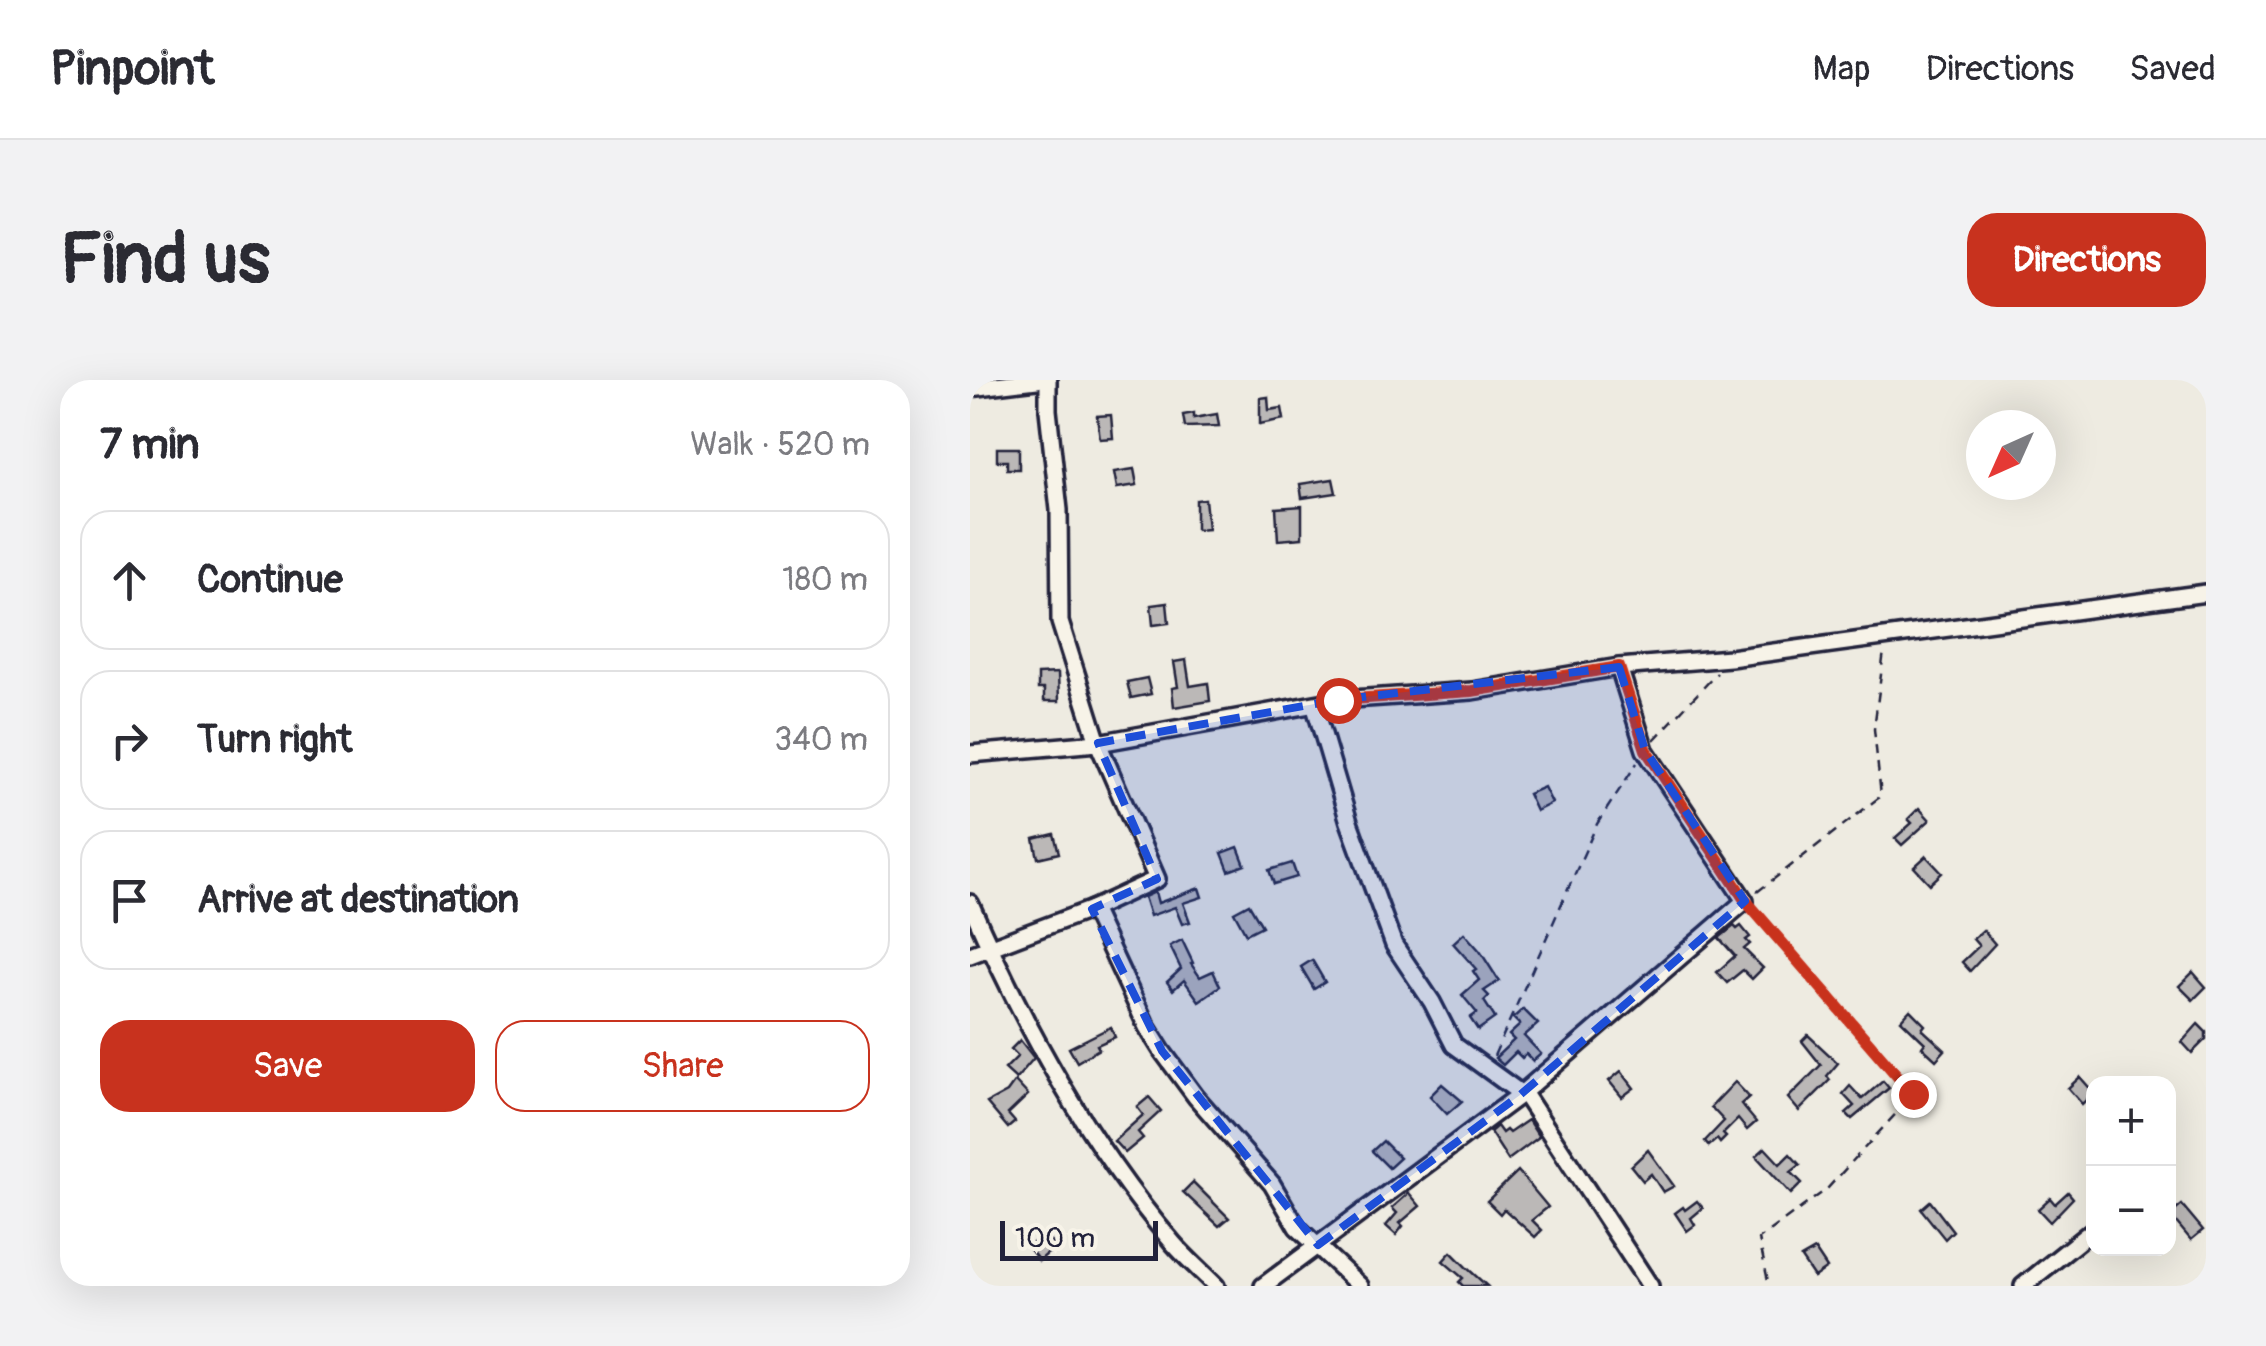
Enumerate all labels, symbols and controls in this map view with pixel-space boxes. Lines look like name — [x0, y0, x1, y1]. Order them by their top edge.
text: Pinpoint — [50, 39, 214, 99]
text: Map — [1813, 47, 1871, 91]
text: Directions — [1926, 47, 2074, 91]
text: Saved — [2129, 47, 2216, 91]
button: Directions — [1967, 213, 2206, 307]
text: Find us — [60, 216, 270, 304]
north arrow — [1966, 410, 2056, 500]
text: 7 min — [100, 419, 199, 471]
text: Walk · 520 m — [690, 425, 870, 465]
icon: ahead — [102, 553, 157, 608]
text: Continue — [197, 556, 343, 604]
text: 180 m — [782, 560, 868, 600]
route start — [1316, 678, 1362, 724]
icon: right — [102, 713, 157, 768]
text: Turn right — [197, 716, 352, 764]
text: 340 m — [774, 720, 868, 760]
icon: arrive — [102, 873, 157, 928]
text: Arrive at destination — [197, 876, 519, 924]
button: Save — [100, 1020, 475, 1112]
button: Share — [495, 1020, 870, 1112]
route end — [1891, 1072, 1937, 1118]
map controls — [2086, 1076, 2176, 1256]
button: + — [2086, 1076, 2176, 1166]
button: − — [2086, 1166, 2176, 1256]
scale bar — [1000, 1216, 1158, 1260]
text: 100 m — [1015, 1221, 1095, 1256]

